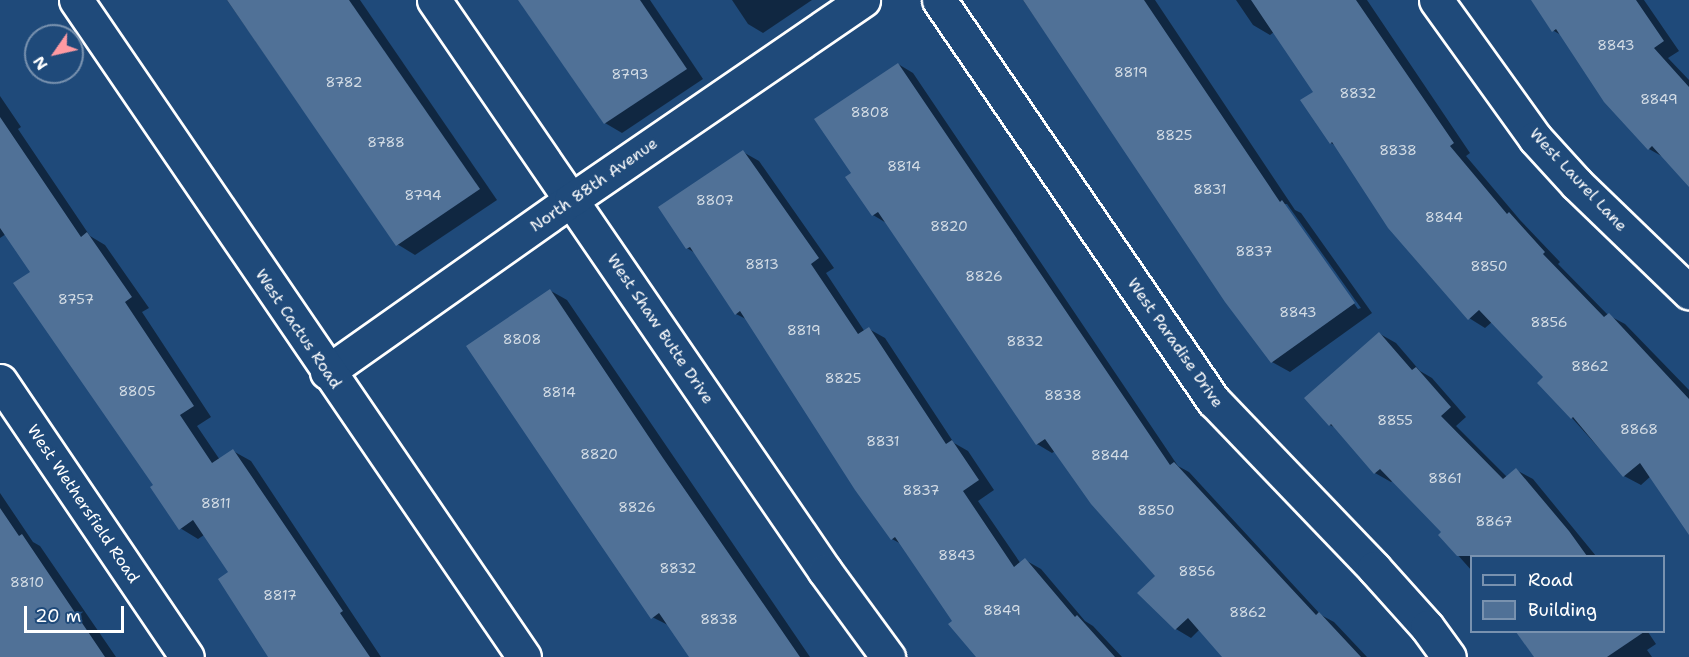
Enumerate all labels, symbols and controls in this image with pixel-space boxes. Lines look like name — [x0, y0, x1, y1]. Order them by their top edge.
north arrow — [24, 24, 84, 84]
house number: 8843 — [1597, 37, 1635, 53]
text: N — [28, 52, 53, 74]
house number: 8819 — [1114, 64, 1148, 80]
house number: 8793 — [611, 66, 649, 82]
house number: 8782 — [326, 74, 362, 90]
house number: 8832 — [1339, 85, 1377, 101]
house number: 8849 — [1640, 91, 1678, 107]
house number: 8808 — [851, 104, 889, 120]
street label: West Laurel Lane — [1525, 124, 1631, 236]
house number: 8825 — [1156, 127, 1192, 143]
house number: 8788 — [367, 134, 405, 150]
street label: North 88th Avenue — [527, 134, 661, 236]
house number: 8838 — [1379, 142, 1417, 158]
house number: 8814 — [887, 158, 921, 174]
house number: 8831 — [1193, 181, 1227, 197]
house number: 8794 — [404, 187, 442, 203]
house number: 8807 — [696, 192, 734, 208]
house number: 8844 — [1425, 209, 1463, 225]
house number: 8820 — [930, 218, 968, 234]
house number: 8837 — [1236, 243, 1272, 259]
street label: West Shaw Butte Drive — [603, 250, 717, 408]
house number: 8813 — [745, 256, 779, 272]
house number: 8850 — [1470, 258, 1508, 274]
street label: West Cactus Road — [251, 266, 345, 392]
house number: 8826 — [965, 268, 1003, 284]
street label: West Paradise Drive — [1123, 274, 1227, 412]
house number: 8757 — [58, 291, 94, 307]
house number: 8843 — [1279, 304, 1317, 320]
house number: 8856 — [1530, 314, 1568, 330]
house number: 8819 — [787, 322, 821, 338]
house number: 8808 — [503, 331, 541, 347]
house number: 8832 — [1006, 333, 1044, 349]
house number: 8862 — [1571, 358, 1609, 374]
house number: 8825 — [825, 370, 861, 386]
house number: 8805 — [118, 383, 156, 399]
house number: 8814 — [542, 384, 576, 400]
house number: 8838 — [1044, 387, 1082, 403]
house number: 8855 — [1377, 412, 1413, 428]
street label: West Wethersfield Road — [23, 421, 143, 587]
house number: 8868 — [1620, 421, 1658, 437]
house number: 8831 — [866, 433, 900, 449]
house number: 8820 — [580, 446, 618, 462]
house number: 8844 — [1091, 447, 1129, 463]
house number: 8861 — [1428, 470, 1462, 486]
house number: 8837 — [903, 482, 939, 498]
house number: 8811 — [201, 495, 231, 511]
house number: 8826 — [618, 499, 656, 515]
house number: 8850 — [1137, 502, 1175, 518]
house number: 8867 — [1476, 513, 1512, 529]
house number: 8843 — [938, 547, 976, 563]
legend — [1470, 555, 1665, 633]
house number: 8832 — [659, 560, 697, 576]
house number: 8856 — [1178, 563, 1216, 579]
text: Road — [1528, 568, 1573, 592]
house number: 8810 — [10, 574, 44, 590]
house number: 8817 — [263, 587, 297, 603]
scale bar — [27, 594, 128, 632]
text: Building — [1528, 598, 1597, 622]
house number: 8849 — [983, 602, 1021, 618]
text: 20 m — [35, 604, 81, 628]
house number: 8862 — [1229, 604, 1267, 620]
house number: 8838 — [700, 611, 738, 627]

